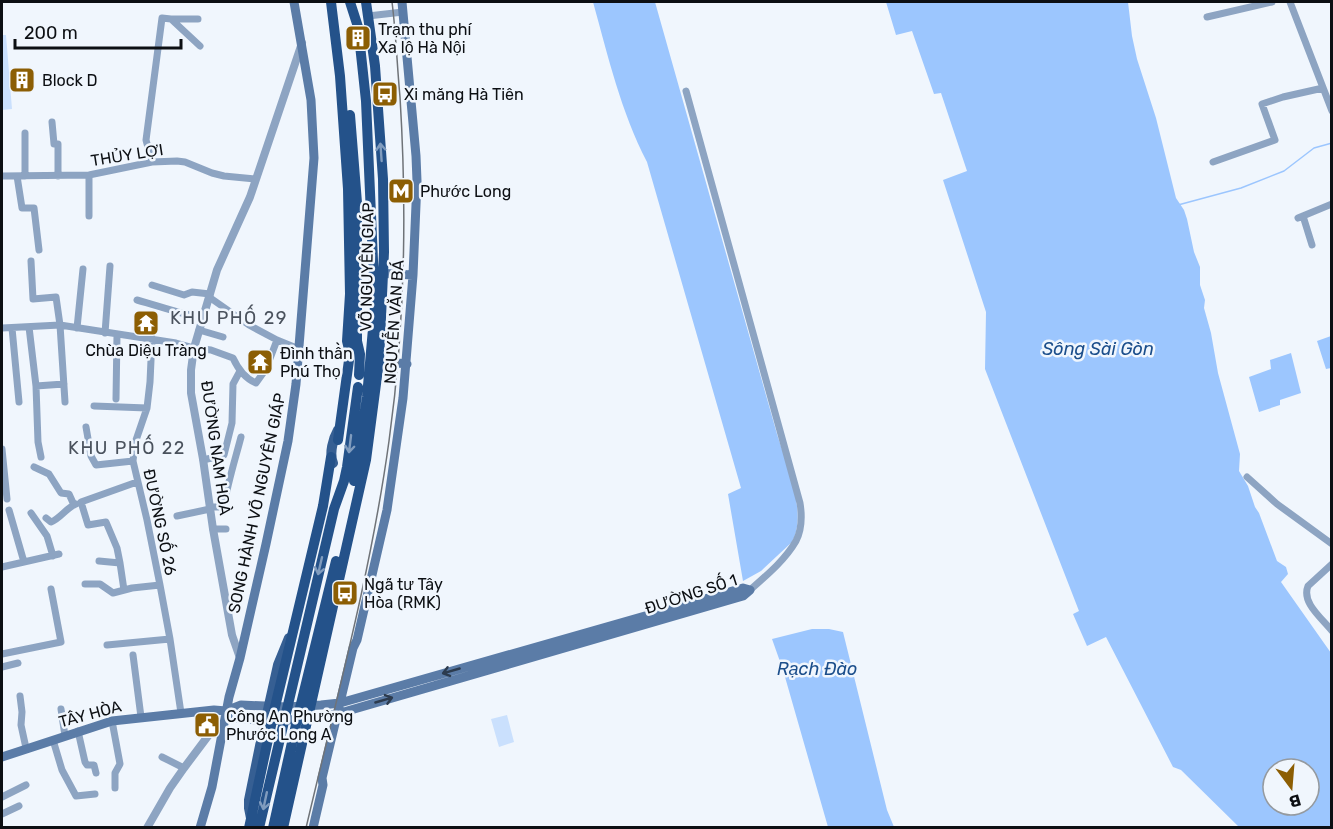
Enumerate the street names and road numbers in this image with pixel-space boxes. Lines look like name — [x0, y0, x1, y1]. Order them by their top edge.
street label: THỦY LỢI — [89, 140, 165, 170]
street label: VÕ NGUYÊN GIÁP — [355, 202, 378, 332]
street label: NGUYỄN VĂN BÁ — [377, 259, 408, 385]
street label: ĐƯỜNG NAM HOÀ — [197, 379, 235, 517]
street label: SONG HÀNH VÕ NGUYÊN GIÁP — [223, 391, 290, 615]
street label: ĐƯỜNG SỐ 26 — [139, 467, 183, 577]
street label: ĐƯỜNG SỐ 1 — [642, 568, 740, 618]
street label: TÂY HÒA — [56, 695, 124, 731]

